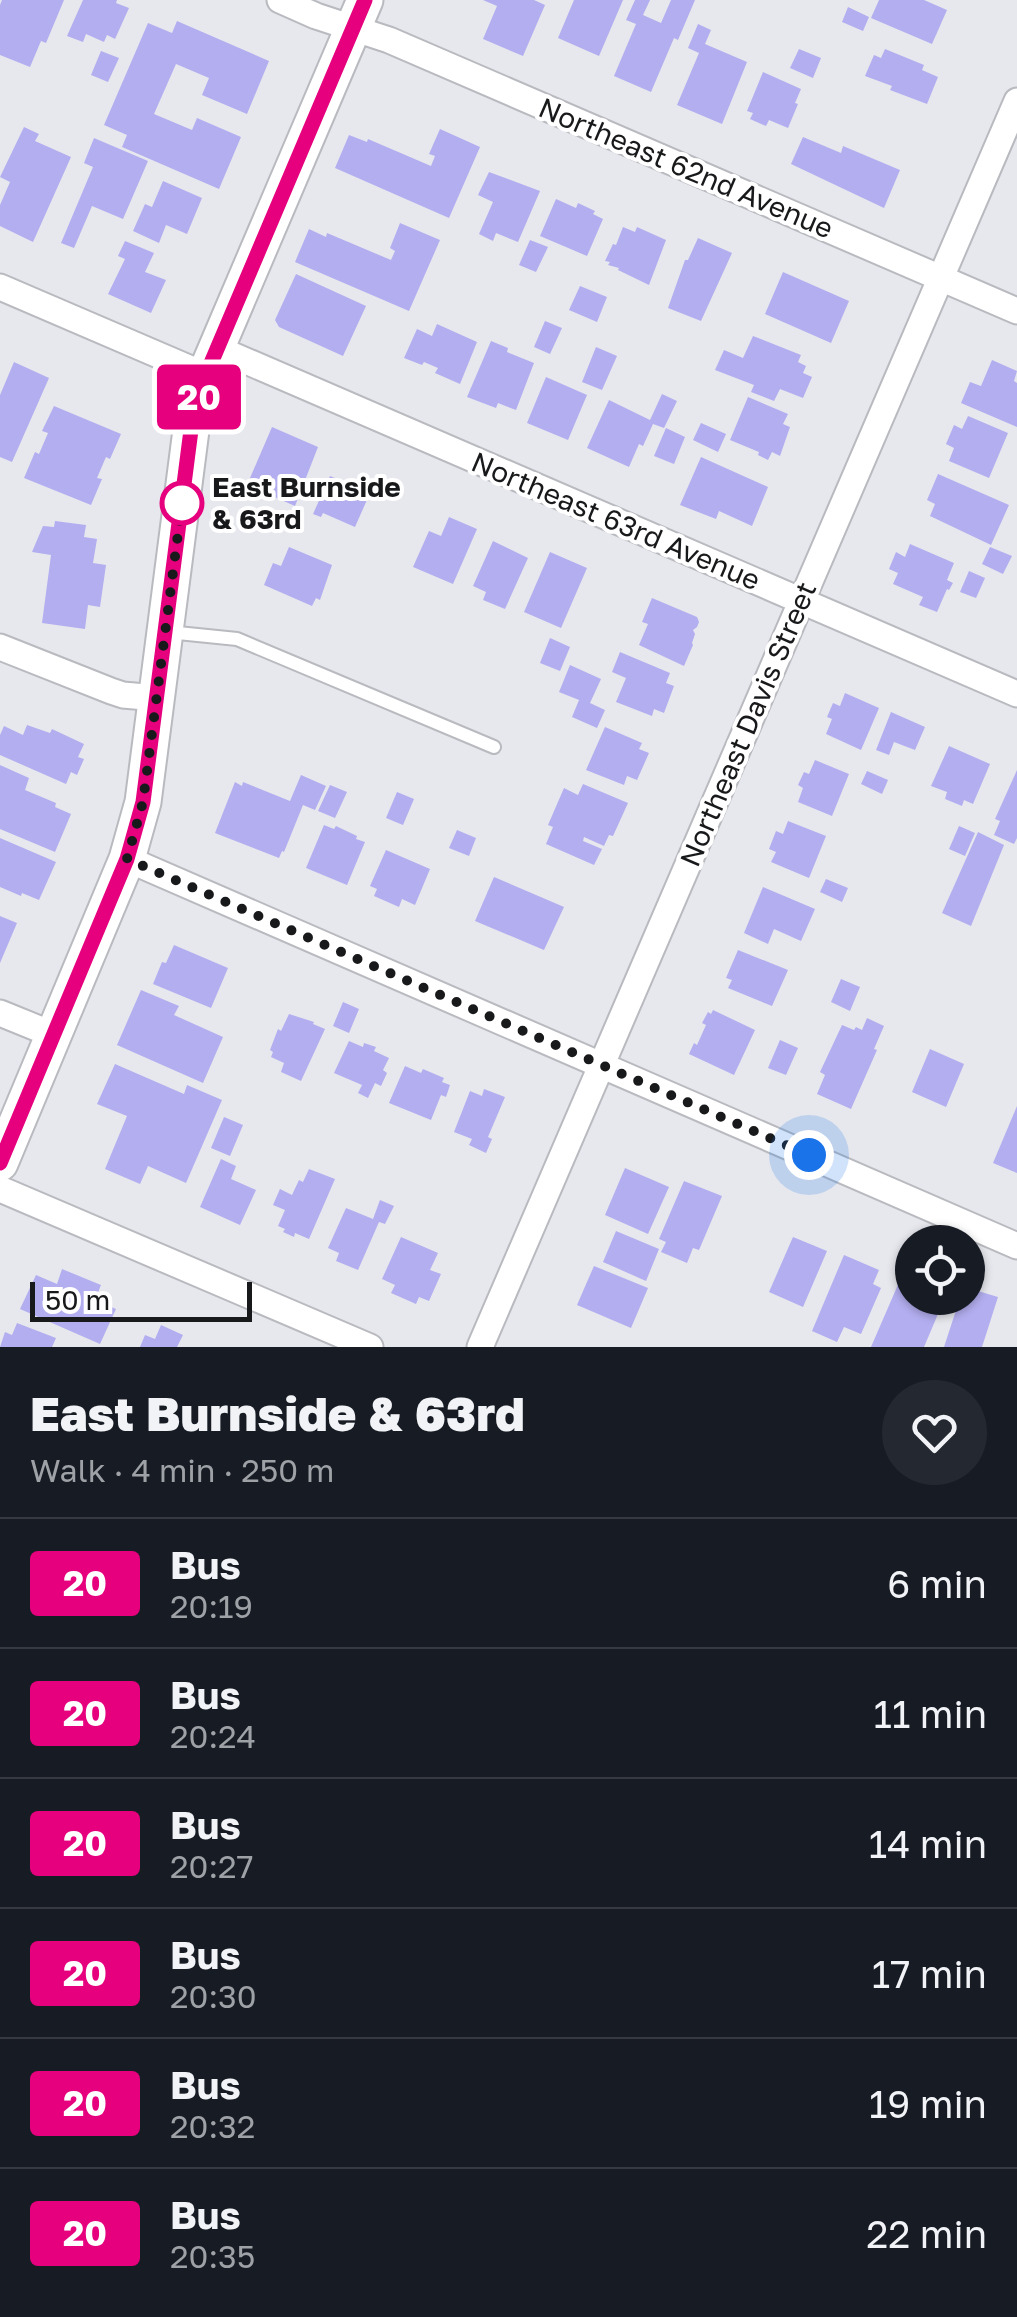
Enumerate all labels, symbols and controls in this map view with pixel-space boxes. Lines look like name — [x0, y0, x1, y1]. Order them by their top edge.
street label: Northeast 62nd Avenue — [534, 91, 838, 245]
line badge: 20 — [154, 364, 244, 430]
text: 20 — [177, 376, 221, 418]
street label: Northeast 63rd Avenue — [467, 445, 765, 596]
place label: East Burnside & 63rd — [212, 470, 401, 535]
marker: East Burnside & 63rd — [161, 482, 203, 524]
street label: Northeast Davis Street — [673, 577, 822, 871]
your location — [784, 1130, 834, 1180]
map controls — [895, 1225, 985, 1315]
button: locate — [895, 1225, 985, 1315]
scale bar — [30, 1277, 252, 1322]
text: 50 m — [45, 1283, 110, 1316]
button: heart — [882, 1380, 987, 1485]
text: East Burnside & 63rd — [30, 1384, 525, 1442]
text: Walk · 4 min · 250 m — [30, 1451, 334, 1489]
text: Bus — [170, 1542, 241, 1587]
text: 6 min — [887, 1561, 987, 1606]
text: 20 — [63, 1562, 107, 1604]
text: 20:19 — [170, 1587, 253, 1625]
text: Bus — [170, 1672, 241, 1717]
text: 11 min — [873, 1691, 987, 1736]
text: 20 — [63, 1692, 107, 1734]
text: 20:24 — [170, 1717, 256, 1755]
text: Bus — [170, 1802, 241, 1847]
text: 14 min — [869, 1821, 987, 1866]
text: 20 — [63, 1822, 107, 1864]
text: 20:27 — [170, 1847, 254, 1885]
text: Bus — [170, 1932, 241, 1977]
text: 17 min — [872, 1951, 987, 1996]
text: 20 — [63, 1952, 107, 1994]
text: 20:30 — [170, 1977, 257, 2015]
text: Bus — [170, 2062, 241, 2107]
text: 19 min — [869, 2081, 987, 2126]
text: 20 — [63, 2082, 107, 2124]
text: 20:32 — [170, 2107, 255, 2145]
text: Bus — [170, 2192, 241, 2237]
text: 22 min — [866, 2211, 987, 2256]
text: 20 — [63, 2212, 107, 2254]
text: 20:35 — [170, 2237, 255, 2275]

